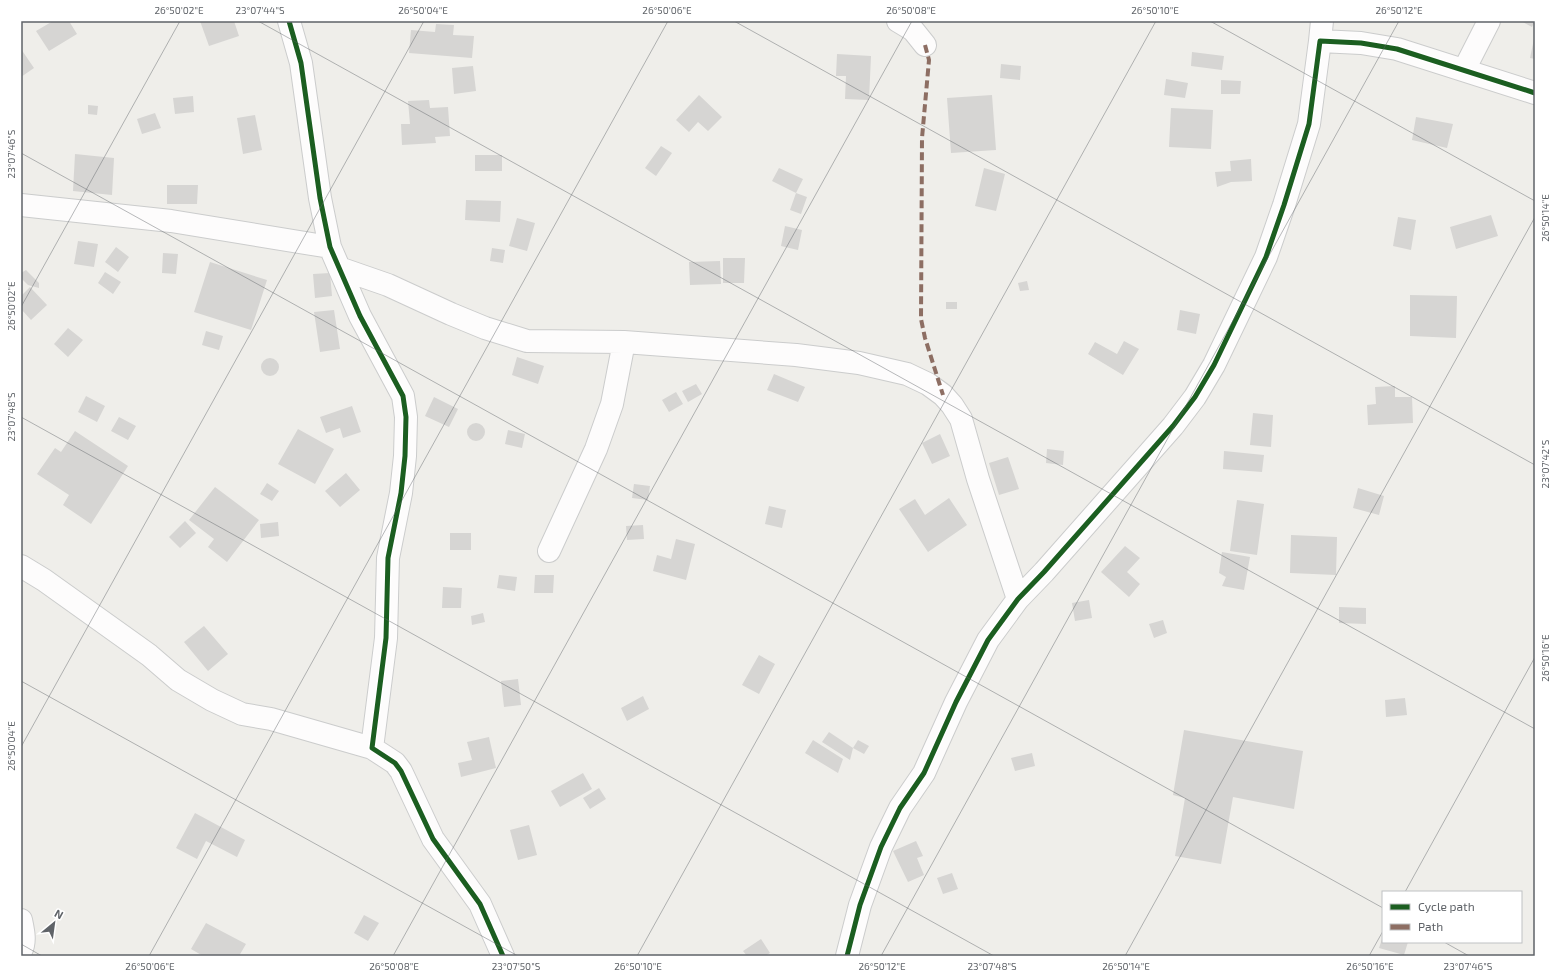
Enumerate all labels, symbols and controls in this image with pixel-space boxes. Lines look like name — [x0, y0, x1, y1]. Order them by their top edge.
text: 26°50'02"E — [154, 4, 204, 16]
text: 23°07'44"S — [235, 4, 285, 16]
text: 26°50'04"E — [398, 4, 448, 16]
text: 26°50'06"E — [642, 4, 692, 16]
text: 26°50'08"E — [886, 4, 936, 16]
text: 26°50'10"E — [1131, 4, 1179, 16]
text: 26°50'12"E — [1375, 4, 1423, 16]
text: 23°07'46"S — [5, 129, 17, 178]
text: 26°50'14"E — [1539, 194, 1551, 242]
text: 26°50'02"E — [5, 281, 17, 331]
text: 23°07'48"S — [5, 392, 17, 442]
text: 23°07'42"S — [1539, 439, 1551, 488]
text: 26°50'16"E — [1539, 634, 1551, 682]
text: 26°50'04"E — [5, 721, 17, 771]
legend — [1382, 891, 1522, 943]
text: Cycle path — [1418, 899, 1475, 913]
north arrow — [34, 903, 74, 943]
text: N — [52, 906, 66, 921]
text: Path — [1418, 919, 1443, 933]
text: 26°50'06"E — [125, 960, 175, 972]
text: 26°50'08"E — [369, 960, 419, 972]
text: 23°07'50"S — [492, 960, 541, 972]
text: 26°50'10"E — [614, 960, 662, 972]
text: 26°50'12"E — [858, 960, 906, 972]
text: 23°07'48"S — [967, 960, 1017, 972]
text: 26°50'14"E — [1102, 960, 1150, 972]
text: 26°50'16"E — [1346, 960, 1394, 972]
text: 23°07'46"S — [1444, 960, 1493, 972]

